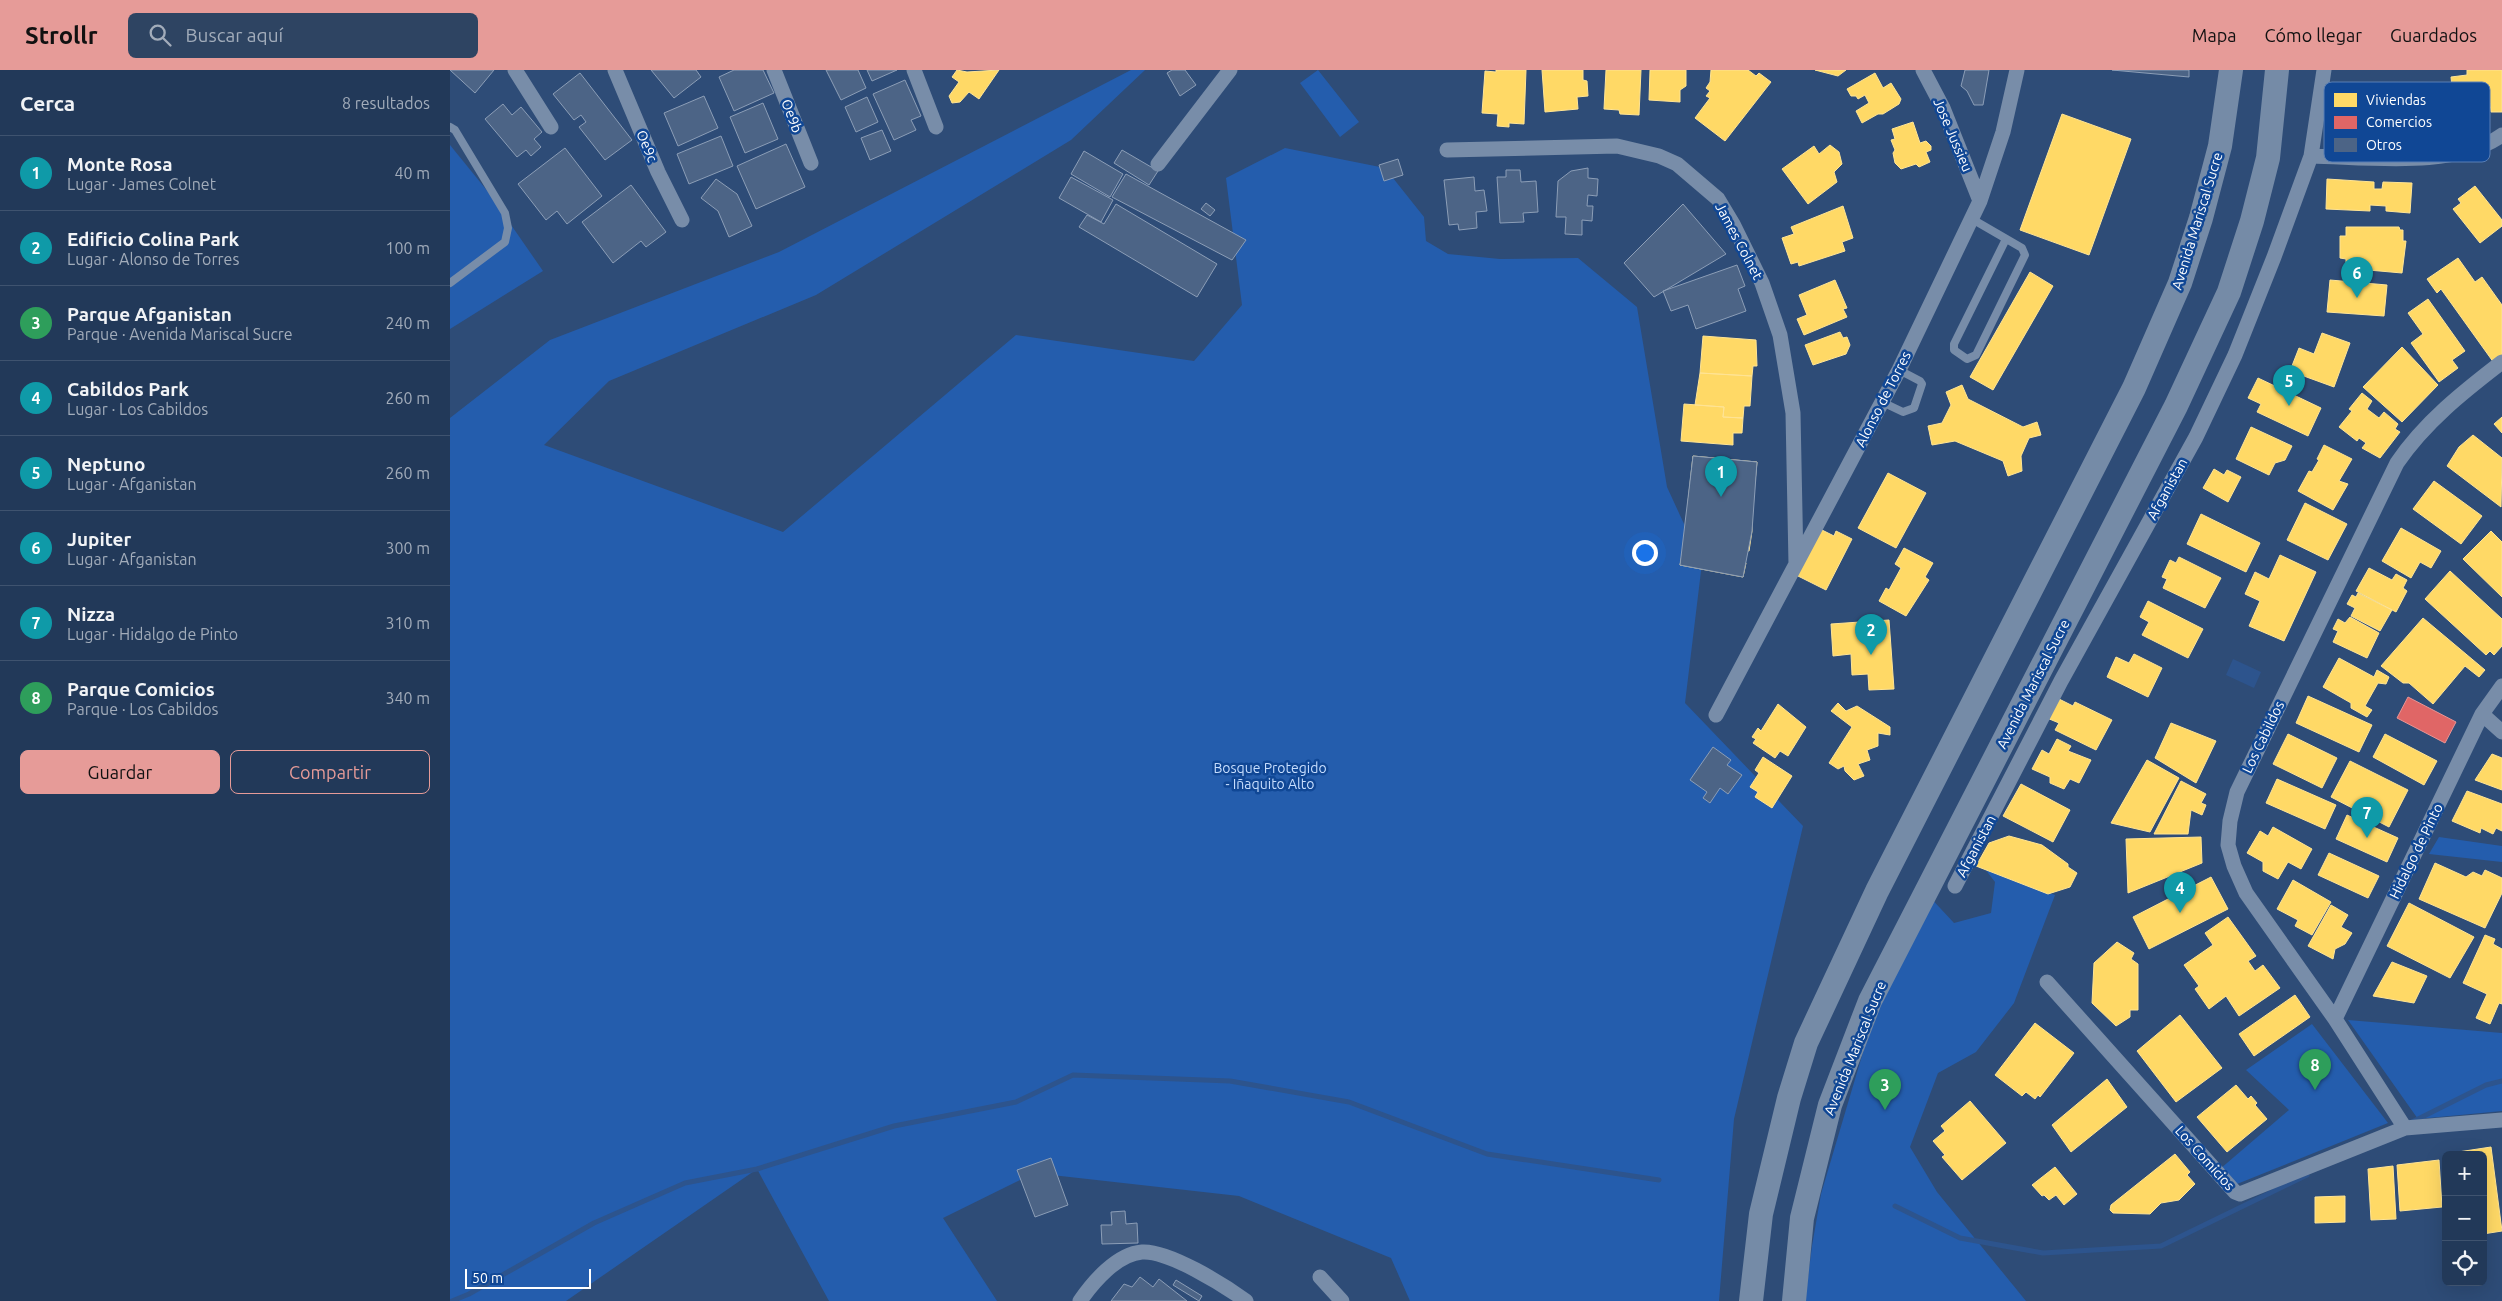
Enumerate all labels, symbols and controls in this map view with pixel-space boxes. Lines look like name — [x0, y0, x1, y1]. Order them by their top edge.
search box — [128, 13, 478, 58]
icon: search — [146, 21, 174, 49]
text: Strollr — [25, 22, 98, 49]
text: Buscar aquí — [186, 24, 283, 46]
text: Mapa — [2192, 25, 2237, 45]
text: Cómo llegar — [2265, 25, 2362, 45]
text: Guardados — [2390, 25, 2477, 45]
legend — [2324, 82, 2490, 162]
text: Cerca — [20, 91, 75, 115]
text: Viviendas — [2366, 92, 2426, 108]
text: 8 resultados — [342, 94, 430, 112]
street label: Jose Jussieu — [1930, 96, 1976, 174]
street label: Oe9b — [778, 97, 806, 135]
text: Comercios — [2366, 114, 2432, 130]
street label: Oe9c — [633, 128, 661, 165]
text: Otros — [2366, 137, 2402, 153]
street label: Avenida Mariscal Sucre — [2168, 150, 2226, 292]
text: Monte Rosa — [67, 153, 173, 175]
text: 1 — [31, 164, 41, 182]
text: 40 m — [394, 164, 430, 182]
text: Lugar · James Colnet — [67, 175, 216, 193]
street label: James Colnet — [1712, 200, 1766, 283]
text: Edificio Colina Park — [67, 228, 239, 250]
text: 2 — [31, 239, 41, 257]
text: 100 m — [385, 239, 430, 257]
text: Lugar · Alonso de Torres — [67, 250, 239, 268]
pin: 6 — [2341, 257, 2373, 298]
text: Parque Afganistan — [67, 303, 232, 325]
text: 3 — [31, 314, 41, 332]
text: 240 m — [385, 314, 430, 332]
text: Parque · Avenida Mariscal Sucre — [67, 325, 293, 343]
street label: Alonso de Torres — [1852, 348, 1914, 450]
pin: 5 — [2273, 365, 2305, 406]
text: Cabildos Park — [67, 378, 189, 400]
text: 4 — [31, 389, 41, 407]
text: 260 m — [385, 389, 430, 407]
text: Lugar · Los Cabildos — [67, 400, 208, 418]
text: Neptuno — [67, 453, 145, 475]
street label: Afganistan — [2144, 455, 2190, 523]
pin: 1 — [1705, 456, 1737, 497]
text: 5 — [31, 464, 41, 482]
text: 260 m — [385, 464, 430, 482]
text: Lugar · Afganistan — [67, 475, 197, 493]
text: Jupiter — [67, 528, 131, 550]
text: 6 — [31, 539, 41, 557]
text: 300 m — [385, 539, 430, 557]
your location — [1632, 540, 1658, 566]
text: Lugar · Afganistan — [67, 550, 197, 568]
text: Nizza — [67, 603, 115, 625]
text: 7 — [31, 614, 41, 632]
text: 310 m — [385, 614, 430, 632]
pin: 2 — [1855, 614, 1887, 655]
street label: Avenida Mariscal Sucre — [1993, 617, 2073, 751]
text: Lugar · Hidalgo de Pinto — [67, 625, 238, 643]
text: Parque Comicios — [67, 678, 215, 700]
text: 8 — [31, 689, 41, 707]
text: 340 m — [385, 689, 430, 707]
street label: Los Cabildos — [2239, 698, 2287, 776]
text: Parque · Los Cabildos — [67, 700, 219, 718]
button: Guardar — [20, 750, 220, 794]
button: Compartir — [230, 750, 430, 794]
park label: Bosque Protegido - Iñaquito Alto — [1213, 760, 1327, 792]
pin: 7 — [2351, 797, 2383, 838]
street label: Hidalgo de Pinto — [2386, 801, 2446, 901]
street label: Afganistan — [1953, 812, 1999, 880]
pin: 4 — [2164, 872, 2196, 913]
street label: Avenida Mariscal Sucre — [1821, 979, 1889, 1117]
pin: 8 — [2299, 1049, 2331, 1090]
pin: 3 — [1869, 1069, 1901, 1110]
street label: Los Comicios — [2172, 1123, 2238, 1193]
map controls — [2442, 1151, 2487, 1286]
button: + — [2442, 1151, 2487, 1196]
button: − — [2442, 1196, 2487, 1241]
button: locate — [2442, 1241, 2487, 1286]
scale bar — [465, 1266, 591, 1289]
text: 50 m — [472, 1270, 503, 1286]

